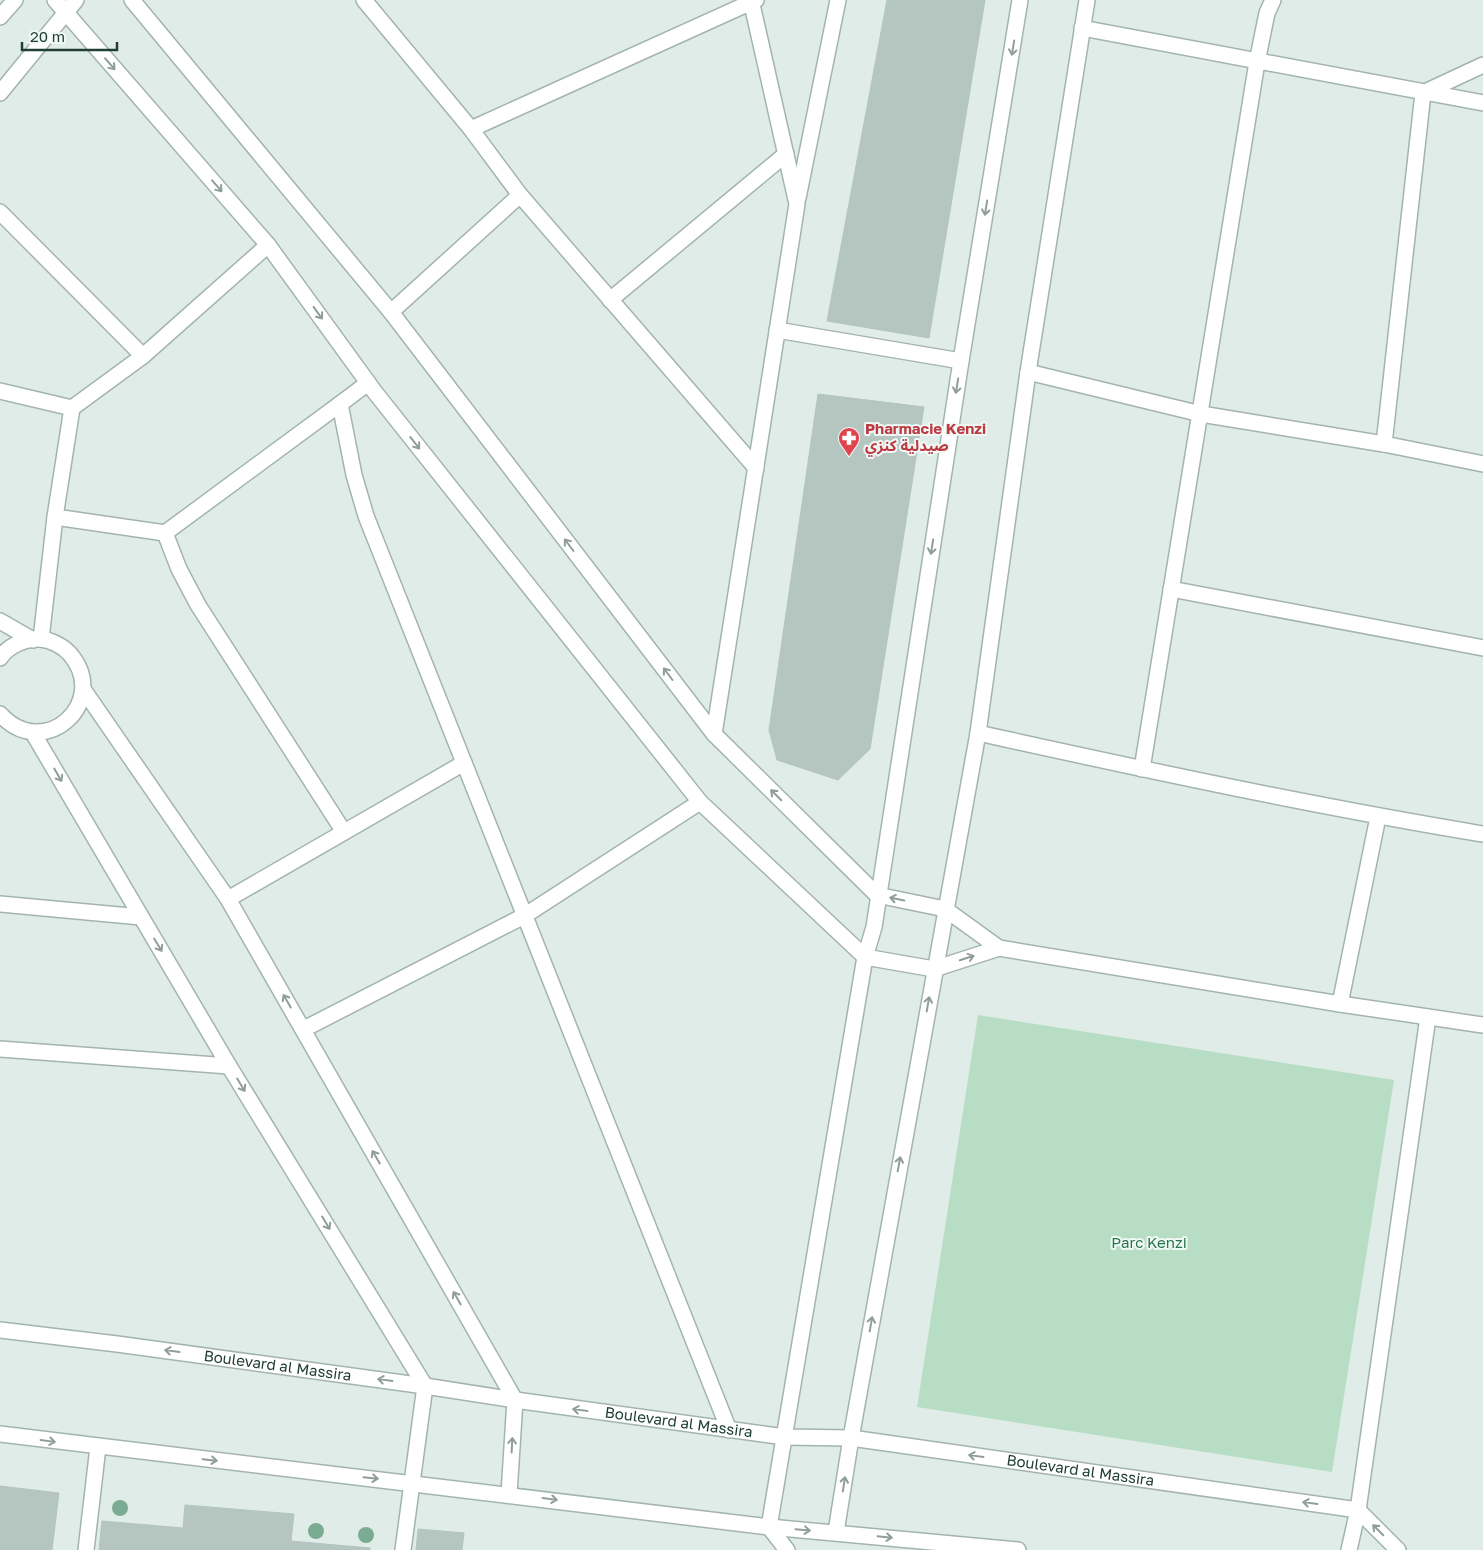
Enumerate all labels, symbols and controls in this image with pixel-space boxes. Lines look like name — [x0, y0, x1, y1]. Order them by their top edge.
scale bar — [22, 20, 118, 52]
text: 20 m — [30, 27, 65, 45]
one-way arrow — [1007, 40, 1017, 56]
one-way arrow — [104, 57, 115, 70]
one-way arrow — [211, 179, 222, 192]
one-way arrow — [981, 200, 991, 216]
one-way arrow — [312, 306, 323, 319]
one-way arrow — [952, 378, 962, 394]
place label: Pharmacie Kenzi صيدلية كنزي — [865, 419, 986, 457]
pharmacy icon: Pharmacie Kenzi صيدلية كنزي — [837, 426, 861, 457]
one-way arrow — [410, 436, 420, 450]
one-way arrow — [927, 538, 937, 554]
one-way arrow — [564, 539, 575, 552]
one-way arrow — [663, 668, 674, 681]
one-way arrow — [53, 767, 63, 781]
one-way arrow — [770, 789, 782, 801]
one-way arrow — [890, 894, 906, 903]
one-way arrow — [153, 937, 163, 951]
one-way arrow — [958, 953, 974, 962]
one-way arrow — [282, 994, 292, 1008]
one-way arrow — [923, 996, 933, 1012]
one-way arrow — [236, 1077, 246, 1091]
one-way arrow — [371, 1150, 381, 1164]
one-way arrow — [895, 1156, 905, 1172]
one-way arrow — [321, 1216, 331, 1230]
park label: Parc Kenzi — [1111, 1233, 1187, 1251]
one-way arrow — [451, 1292, 461, 1306]
one-way arrow — [866, 1316, 876, 1332]
one-way arrow — [164, 1346, 180, 1356]
street label: Boulevard al Massira — [203, 1346, 353, 1384]
one-way arrow — [377, 1375, 393, 1385]
street label: Boulevard al Massira — [604, 1402, 754, 1440]
one-way arrow — [572, 1405, 588, 1415]
one-way arrow — [40, 1436, 56, 1446]
one-way arrow — [507, 1438, 517, 1454]
one-way arrow — [968, 1450, 984, 1460]
street label: Boulevard al Massira — [1006, 1450, 1156, 1489]
one-way arrow — [201, 1455, 217, 1465]
one-way arrow — [363, 1473, 379, 1483]
one-way arrow — [839, 1476, 849, 1492]
one-way arrow — [542, 1495, 558, 1505]
one-way arrow — [1302, 1498, 1318, 1508]
one-way arrow — [1372, 1524, 1384, 1536]
one-way arrow — [794, 1525, 810, 1534]
one-way arrow — [876, 1532, 892, 1542]

